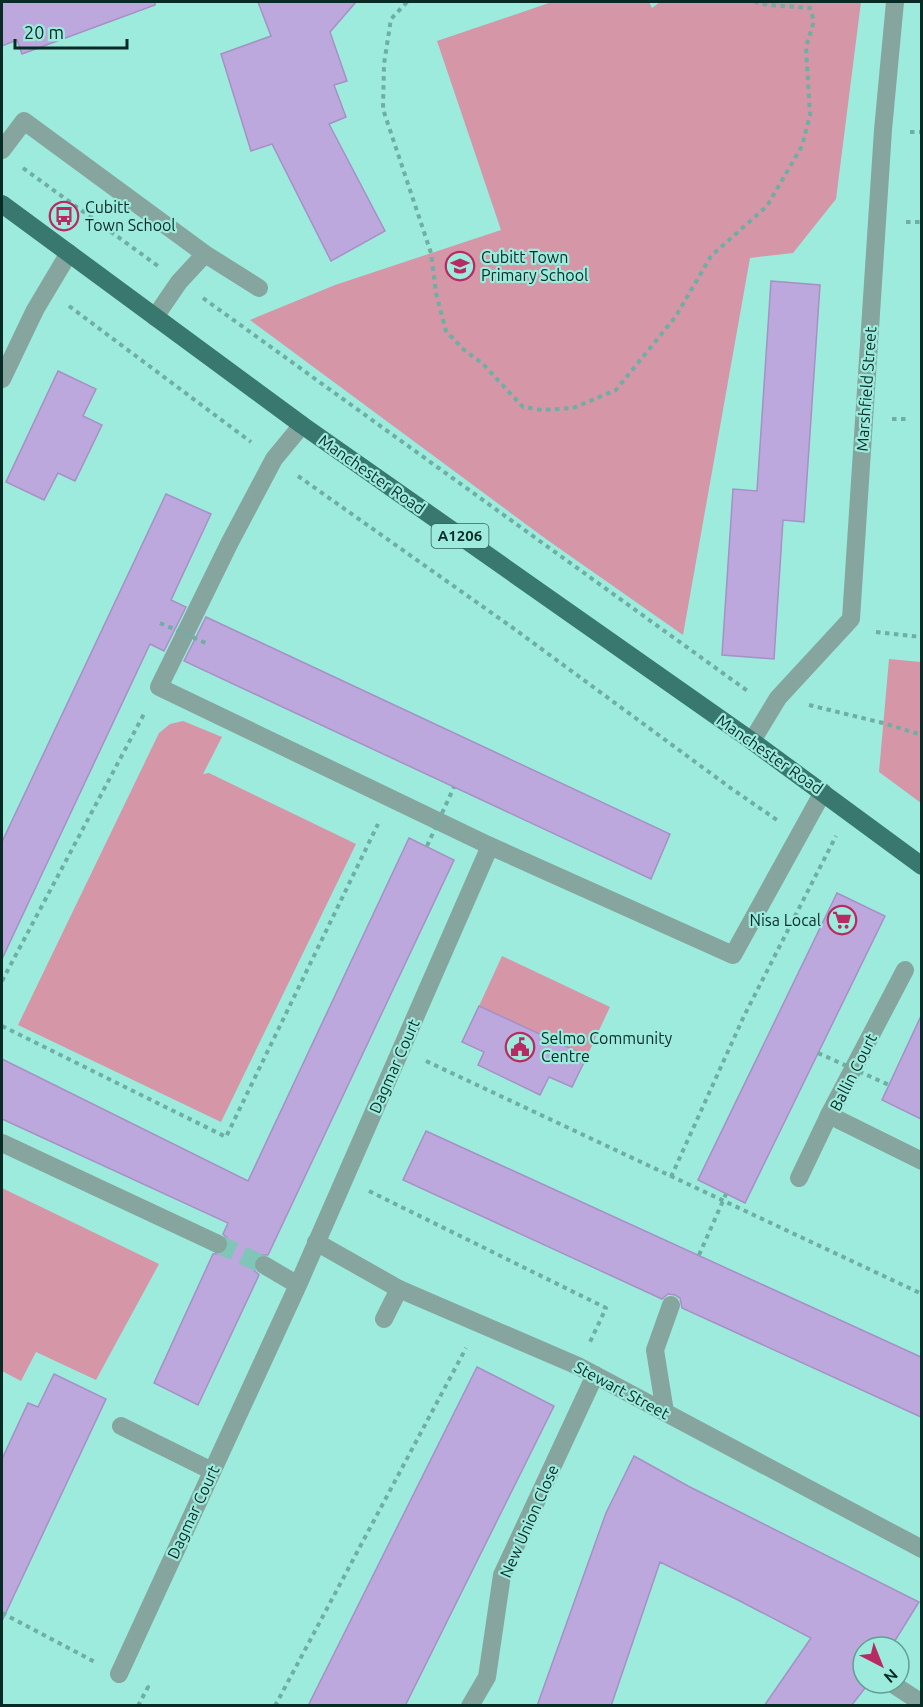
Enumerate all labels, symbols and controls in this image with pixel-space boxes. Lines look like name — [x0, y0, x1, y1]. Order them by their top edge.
scale bar — [15, 12, 128, 50]
text: 20 m — [24, 22, 64, 42]
place label: Cubitt Town School — [85, 198, 176, 234]
bus stop icon: Cubitt Town School — [48, 200, 80, 232]
place label: Cubitt Town Primary School — [481, 248, 588, 284]
school or university icon: Cubitt Town Primary School — [444, 250, 476, 282]
street label: Marshfield Street — [853, 325, 879, 452]
street label: Manchester Road — [316, 431, 428, 517]
road number: A1206 — [432, 524, 488, 548]
street label: Manchester Road — [714, 711, 826, 797]
supermarket icon: Nisa Local — [826, 904, 858, 936]
place label: Nisa Local — [750, 911, 821, 929]
street label: Dagmar Court — [365, 1016, 423, 1116]
place label: Selmo Community Centre — [541, 1029, 672, 1065]
street label: Ballin Court — [826, 1030, 880, 1114]
public building icon: Selmo Community Centre — [504, 1031, 536, 1063]
street label: Stewart Street — [572, 1357, 673, 1423]
street label: Dagmar Court — [163, 1462, 223, 1562]
street label: New Union Close — [496, 1462, 562, 1580]
north arrow — [851, 1635, 911, 1695]
text: N — [881, 1665, 901, 1687]

